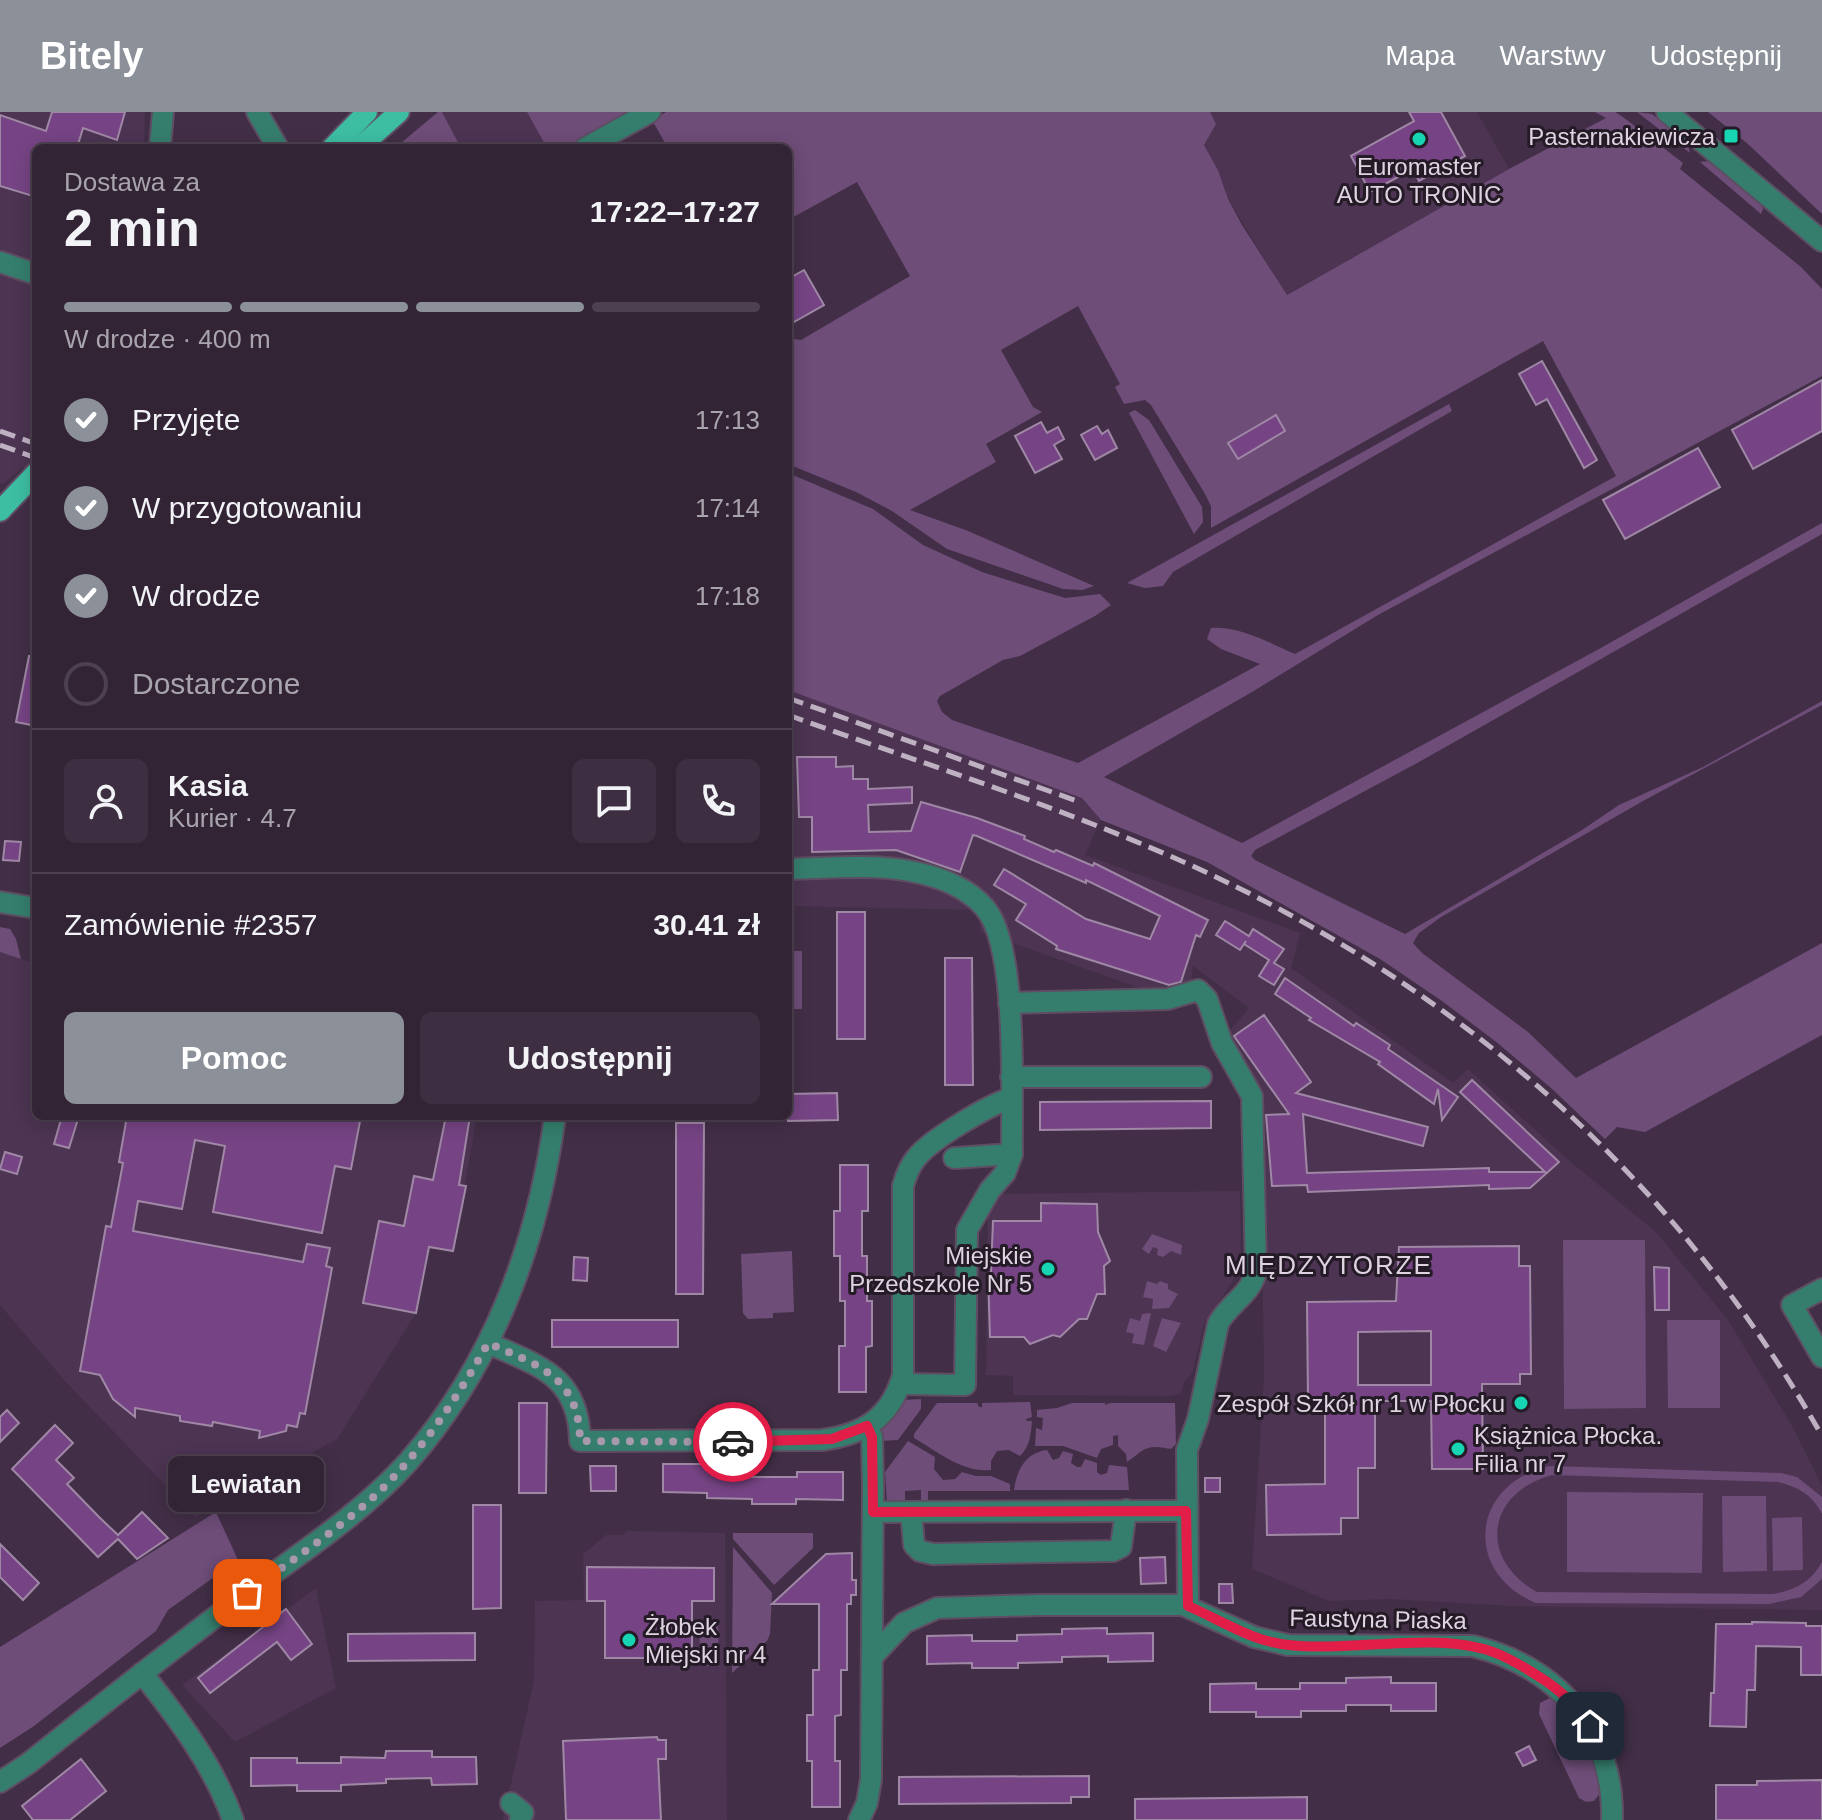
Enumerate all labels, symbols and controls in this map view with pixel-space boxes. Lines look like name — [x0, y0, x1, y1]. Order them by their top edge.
text: Bitely — [40, 35, 143, 77]
text: Mapa — [1385, 40, 1455, 71]
text: Warstwy — [1499, 40, 1606, 71]
text: Udostępnij — [1650, 40, 1782, 71]
place label: Pasternakiewicza — [1528, 123, 1716, 150]
marker: Pasternakiewicza — [1722, 127, 1740, 145]
marker: Euromaster AUTO TRONIC — [1410, 130, 1428, 148]
place label: Euromaster AUTO TRONIC — [1337, 153, 1501, 208]
text: Dostawa za — [64, 167, 200, 197]
text: 17:22–17:27 — [590, 195, 760, 228]
text: 2 min — [64, 199, 200, 257]
text: W drodze · 400 m — [64, 324, 271, 354]
icon: check — [64, 398, 108, 442]
text: Przyjęte — [132, 403, 240, 436]
text: 17:13 — [695, 405, 760, 435]
icon: check — [64, 486, 108, 530]
text: W przygotowaniu — [132, 491, 362, 524]
text: 17:14 — [695, 493, 760, 523]
icon: check — [64, 574, 108, 618]
text: W drodze — [132, 579, 260, 612]
text: 17:18 — [695, 581, 760, 611]
text: Dostarczone — [132, 667, 300, 700]
button: person — [64, 759, 148, 843]
button: chat — [572, 759, 656, 843]
button: phone — [676, 759, 760, 843]
text: Kasia — [168, 769, 248, 802]
text: Kurier · 4.7 — [168, 803, 297, 833]
text: Zamówienie #2357 — [64, 908, 318, 941]
text: 30.41 zł — [653, 908, 760, 941]
button: Pomoc — [64, 1012, 404, 1104]
button: Udostępnij — [420, 1012, 760, 1104]
place label: Miejskie Przedszkole Nr 5 — [849, 1242, 1032, 1297]
district label: MIĘDZYTORZE — [1225, 1250, 1433, 1280]
marker: Miejskie Przedszkole Nr 5 — [1039, 1260, 1057, 1278]
place label: Zespół Szkół nr 1 w Płocku — [1217, 1390, 1505, 1417]
marker: Zespół Szkół nr 1 w Płocku — [1512, 1394, 1530, 1412]
courier — [693, 1402, 773, 1482]
icon: car — [711, 1420, 755, 1464]
place label: Książnica Płocka. Filia nr 7 — [1474, 1422, 1662, 1477]
marker: Książnica Płocka. Filia nr 7 — [1449, 1440, 1467, 1458]
callout: Lewiatan — [169, 1457, 325, 1513]
text: Lewiatan — [190, 1469, 302, 1499]
pin — [213, 1559, 281, 1627]
icon: bag — [225, 1571, 269, 1615]
street label: Faustyna Piaska — [1289, 1604, 1468, 1634]
place label: Żłobek Miejski nr 4 — [645, 1613, 766, 1668]
marker: Żłobek Miejski nr 4 — [620, 1631, 638, 1649]
pin — [1556, 1692, 1624, 1760]
icon: home — [1568, 1704, 1612, 1748]

